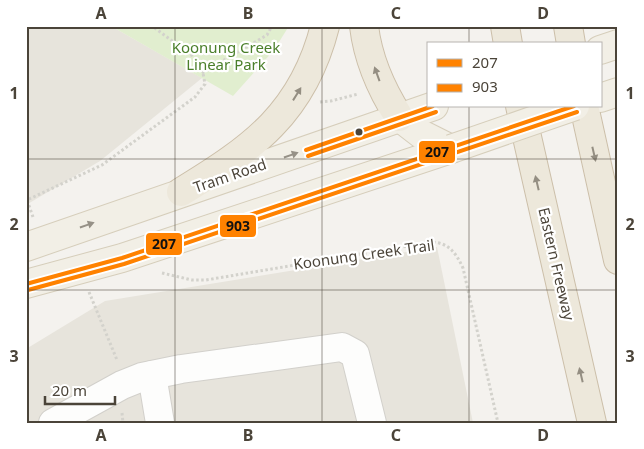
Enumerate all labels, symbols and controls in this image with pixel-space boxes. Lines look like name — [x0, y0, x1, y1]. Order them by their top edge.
text: A — [95, 2, 107, 24]
text: B — [243, 2, 253, 24]
text: C — [391, 2, 401, 24]
text: D — [537, 2, 549, 24]
park label: Koonung Creek Linear Park — [172, 37, 280, 74]
legend — [427, 42, 602, 108]
text: 207 — [472, 52, 498, 72]
one-way arrow — [373, 66, 381, 81]
text: 903 — [472, 76, 498, 96]
text: 1 — [9, 82, 19, 104]
text: 1 — [625, 82, 635, 104]
one-way arrow — [292, 87, 301, 101]
unlabelled marker — [354, 127, 364, 137]
line badge: 207 — [418, 140, 456, 164]
text: 207 — [425, 142, 449, 161]
one-way arrow — [590, 146, 598, 161]
one-way arrow — [283, 151, 298, 158]
street label: Tram Road — [191, 153, 269, 197]
one-way arrow — [533, 175, 541, 190]
street label: Eastern Freeway — [534, 205, 580, 323]
text: 2 — [9, 213, 19, 235]
text: 2 — [625, 213, 635, 235]
line badge: 903 — [219, 214, 257, 238]
text: 903 — [226, 216, 250, 235]
one-way arrow — [80, 221, 95, 228]
line badge: 207 — [145, 232, 183, 256]
text: 207 — [152, 234, 176, 253]
street label: Koonung Creek Trail — [292, 234, 436, 274]
text: 3 — [9, 345, 19, 367]
text: 3 — [625, 345, 635, 367]
one-way arrow — [577, 368, 585, 383]
scale bar — [45, 374, 115, 406]
text: 20 m — [52, 380, 87, 400]
text: A — [95, 424, 107, 446]
text: B — [243, 424, 253, 446]
text: C — [391, 424, 401, 446]
text: D — [537, 424, 549, 446]

